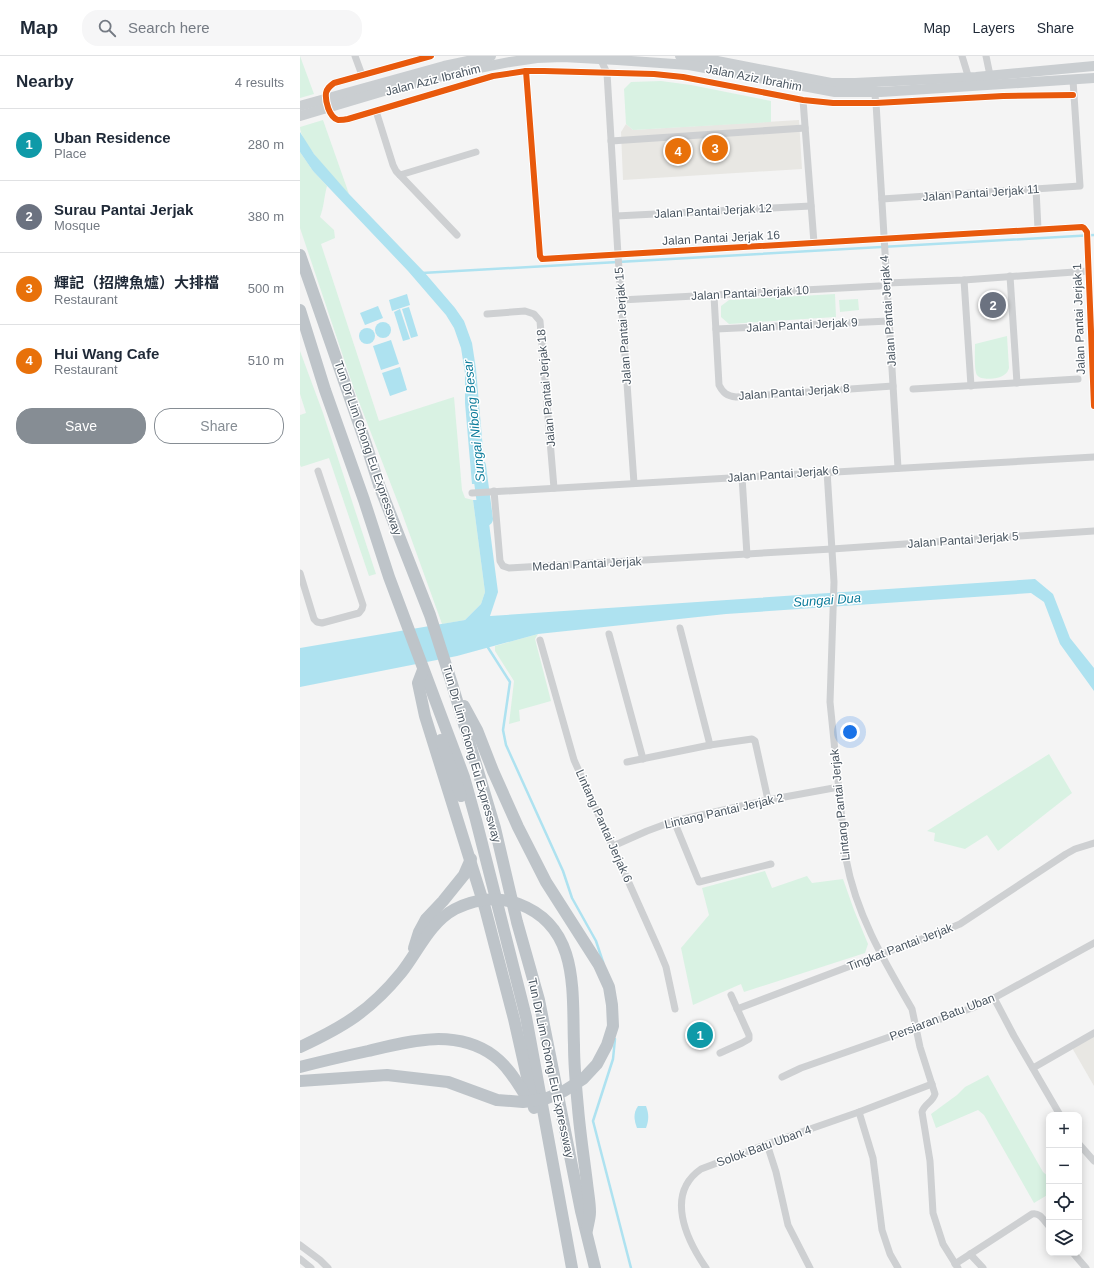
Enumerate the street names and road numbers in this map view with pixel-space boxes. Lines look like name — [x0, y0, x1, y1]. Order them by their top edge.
street label: Jalan Aziz Ibrahim — [384, 61, 482, 99]
street label: Jalan Aziz Ibrahim — [705, 62, 803, 94]
street label: Jalan Pantai Jerjak 11 — [922, 182, 1040, 204]
street label: Jalan Pantai Jerjak 12 — [654, 201, 773, 221]
street label: Jalan Pantai Jerjak 16 — [662, 228, 781, 248]
street label: Jalan Pantai Jerjak 4 — [877, 255, 899, 367]
street label: Jalan Pantai Jerjak 1 — [1070, 263, 1088, 375]
street label: Jalan Pantai Jerjak 15 — [612, 266, 634, 385]
street label: Jalan Pantai Jerjak 10 — [691, 283, 810, 303]
street label: Jalan Pantai Jerjak 9 — [746, 315, 858, 335]
street label: Jalan Pantai Jerjak 18 — [534, 328, 558, 447]
street label: Tun Dr Lim Chong Eu Expressway — [331, 359, 405, 537]
street label: Jalan Pantai Jerjak 8 — [738, 381, 850, 403]
street label: Jalan Pantai Jerjak 6 — [727, 463, 839, 485]
street label: Jalan Pantai Jerjak 5 — [907, 529, 1019, 551]
street label: Medan Pantai Jerjak — [532, 554, 643, 574]
street label: Tun Dr Lim Chong Eu Expressway — [440, 664, 504, 844]
street label: Lintang Pantai Jerjak — [827, 748, 853, 861]
street label: Lintang Pantai Jerjak 6 — [573, 767, 635, 885]
street label: Lintang Pantai Jerjak 2 — [663, 790, 785, 832]
street label: Tingkat Pantai Jerjak — [845, 920, 956, 974]
street label: Tun Dr Lim Chong Eu Expressway — [525, 977, 577, 1159]
street label: Persiaran Batu Uban — [887, 991, 997, 1043]
street label: Solok Batu Uban 4 — [715, 1122, 814, 1170]

